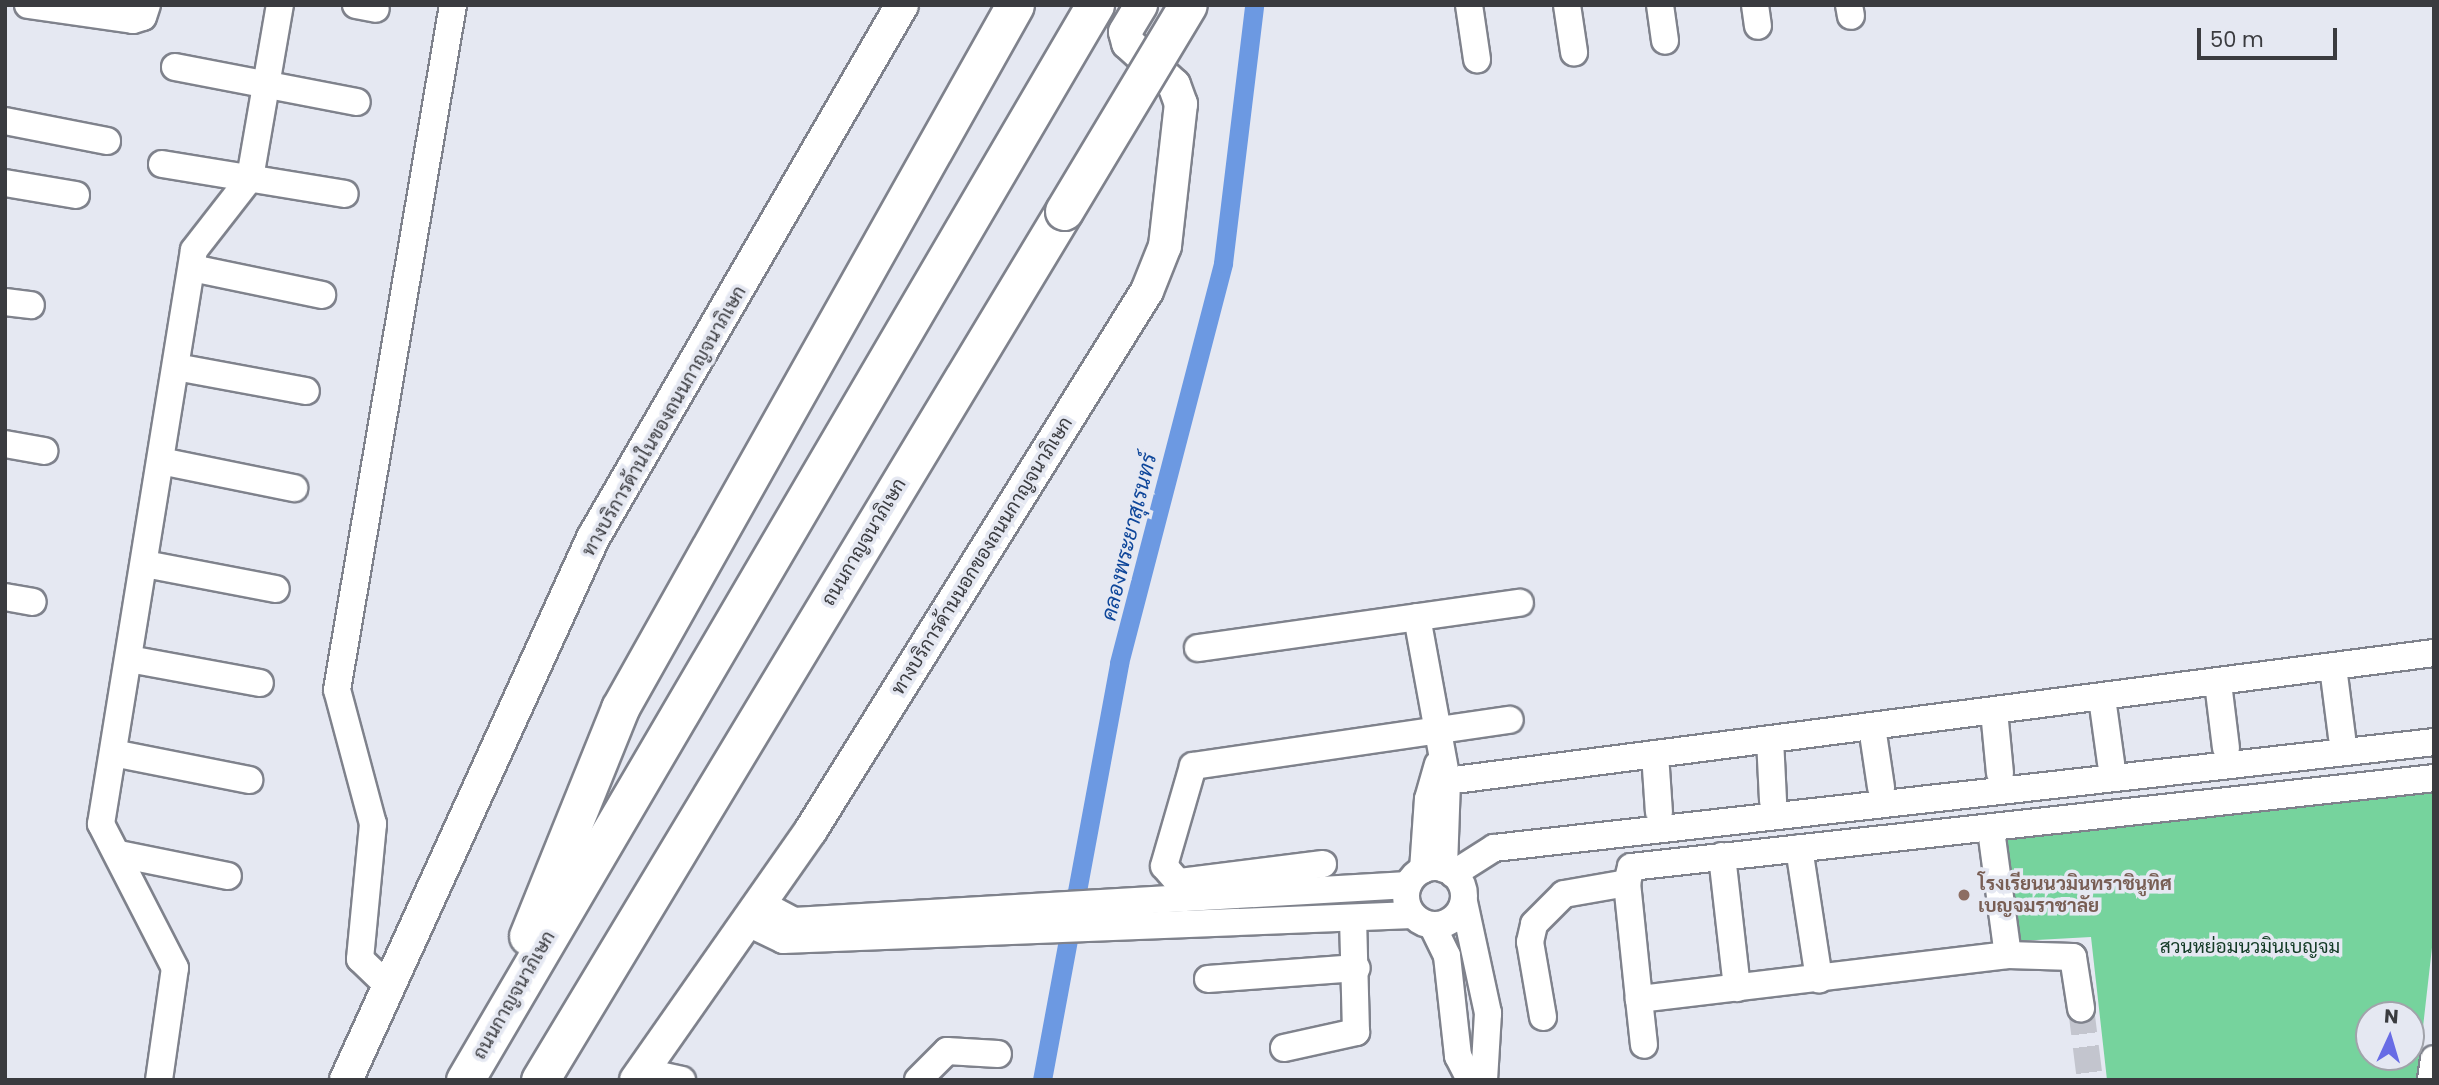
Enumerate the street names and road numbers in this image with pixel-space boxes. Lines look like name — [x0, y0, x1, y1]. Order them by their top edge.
street label: ทางบริการด้านในของถนนกาญจนาภิเษก — [577, 282, 751, 560]
street label: ทางบริการด้านนอกของถนนกาญจนาภิเษก — [887, 413, 1077, 699]
street label: ถนนกาญจนาภิเษก — [817, 474, 911, 610]
street label: ถนนกาญจนาภิเษก — [468, 927, 560, 1063]

